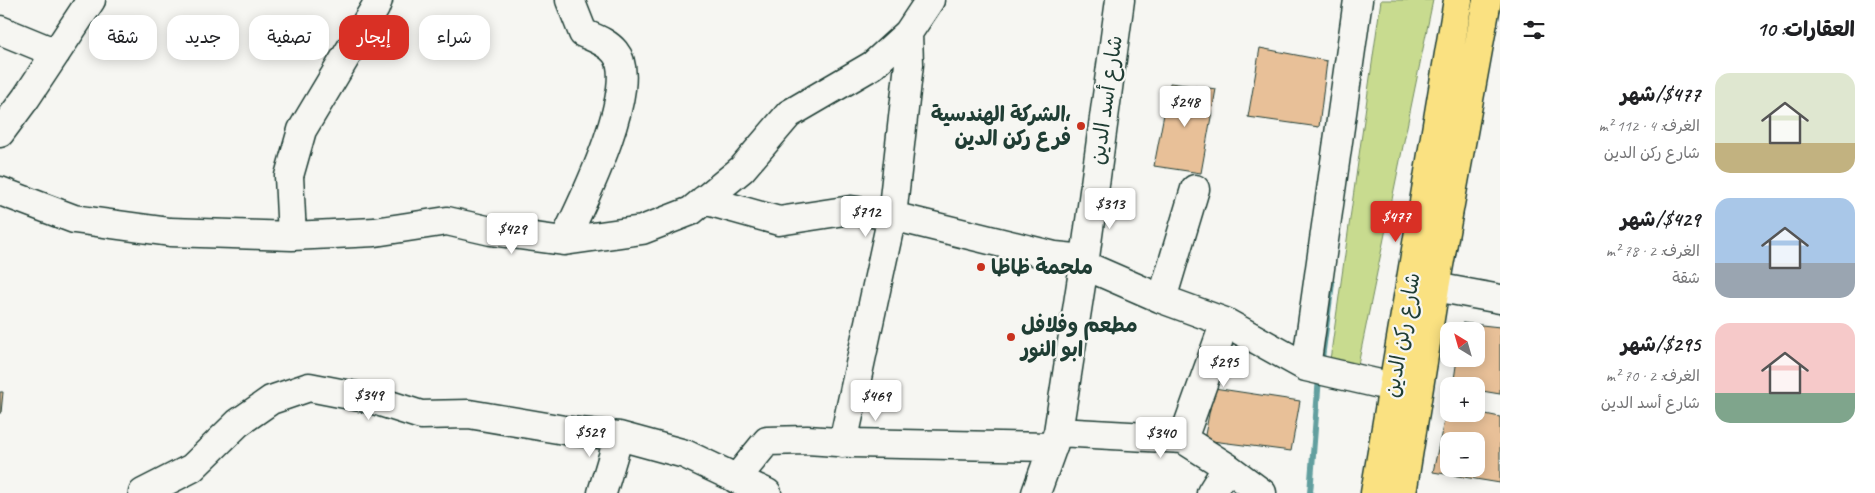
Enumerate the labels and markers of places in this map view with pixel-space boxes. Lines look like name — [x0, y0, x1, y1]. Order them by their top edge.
pin: $248 — [1155, 86, 1215, 128]
place label: الشركة الهندسية، فرع ركن الدين — [931, 101, 1071, 152]
marker: الشركة الهندسية، فرع ركن الدين — [1075, 120, 1087, 132]
pin: $313 — [1080, 188, 1140, 230]
pin: $712 — [836, 196, 896, 238]
pin: $477 — [1366, 200, 1426, 243]
pin: $429 — [482, 212, 542, 255]
place label: ملحمة ظاظا — [991, 254, 1093, 280]
marker: ملحمة ظاظا — [975, 261, 987, 273]
place label: مطعم وفلافل ابو النور — [1019, 312, 1138, 363]
marker: مطعم وفلافل ابو النور — [1005, 331, 1017, 343]
pin: $295 — [1194, 346, 1254, 388]
pin: $349 — [339, 378, 399, 421]
pin: $469 — [846, 380, 906, 422]
pin: $529 — [560, 416, 620, 458]
pin: $340 — [1131, 416, 1191, 459]

